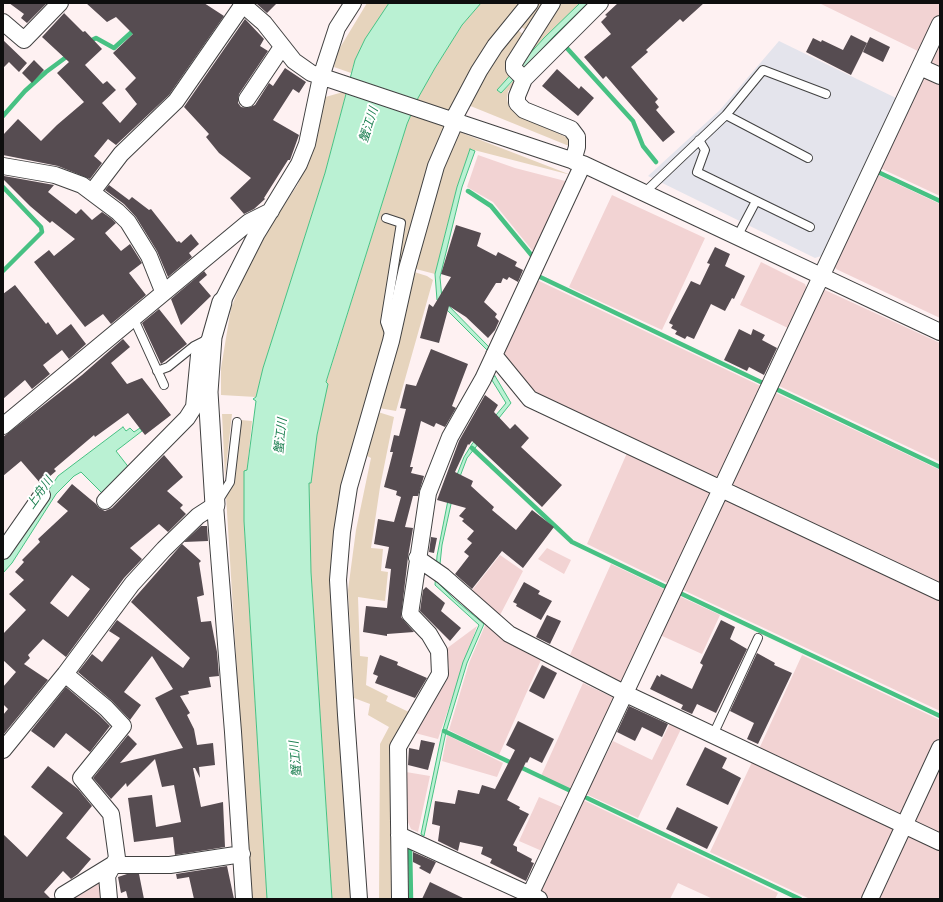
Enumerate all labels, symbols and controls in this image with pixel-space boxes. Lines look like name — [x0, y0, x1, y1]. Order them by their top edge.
water label: 蟹江川 — [357, 106, 381, 144]
water label: 蟹江川 — [272, 417, 290, 455]
water label: 上舟川 — [24, 474, 56, 512]
water label: 蟹江川 — [287, 740, 305, 778]

